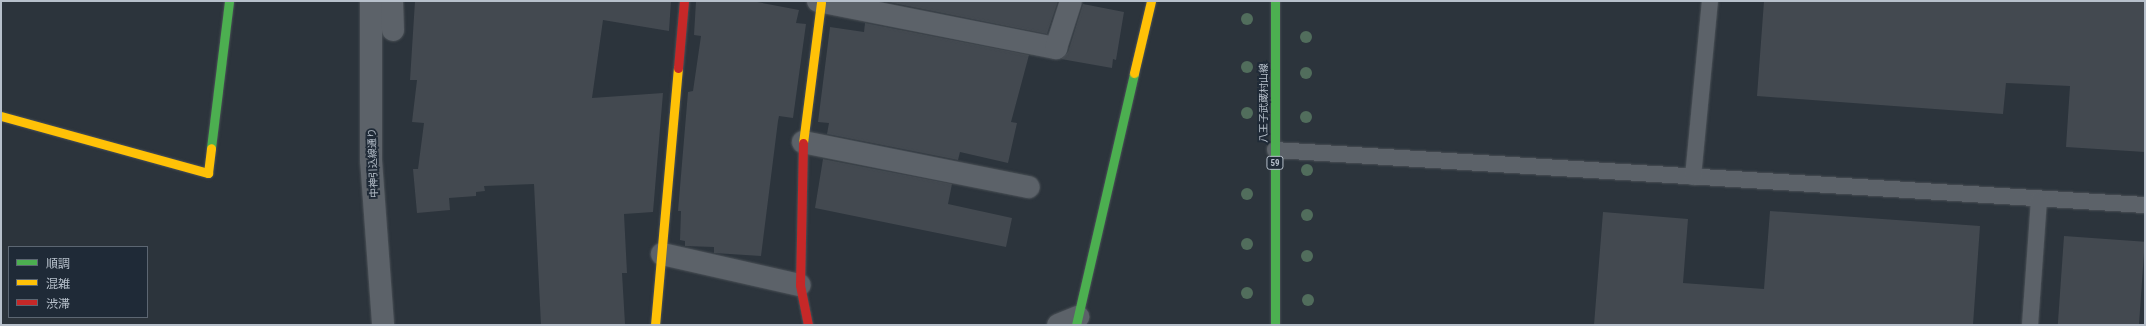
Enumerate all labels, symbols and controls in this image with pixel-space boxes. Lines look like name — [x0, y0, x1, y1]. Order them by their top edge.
street label: 八王子武蔵村山線 — [1258, 63, 1270, 143]
street label: 中神引込線通り — [366, 128, 380, 198]
road number: 59 — [1266, 156, 1284, 170]
legend — [8, 246, 148, 318]
text: 順調 — [46, 257, 70, 271]
text: 混雑 — [46, 277, 70, 291]
text: 渋滞 — [46, 297, 70, 311]

